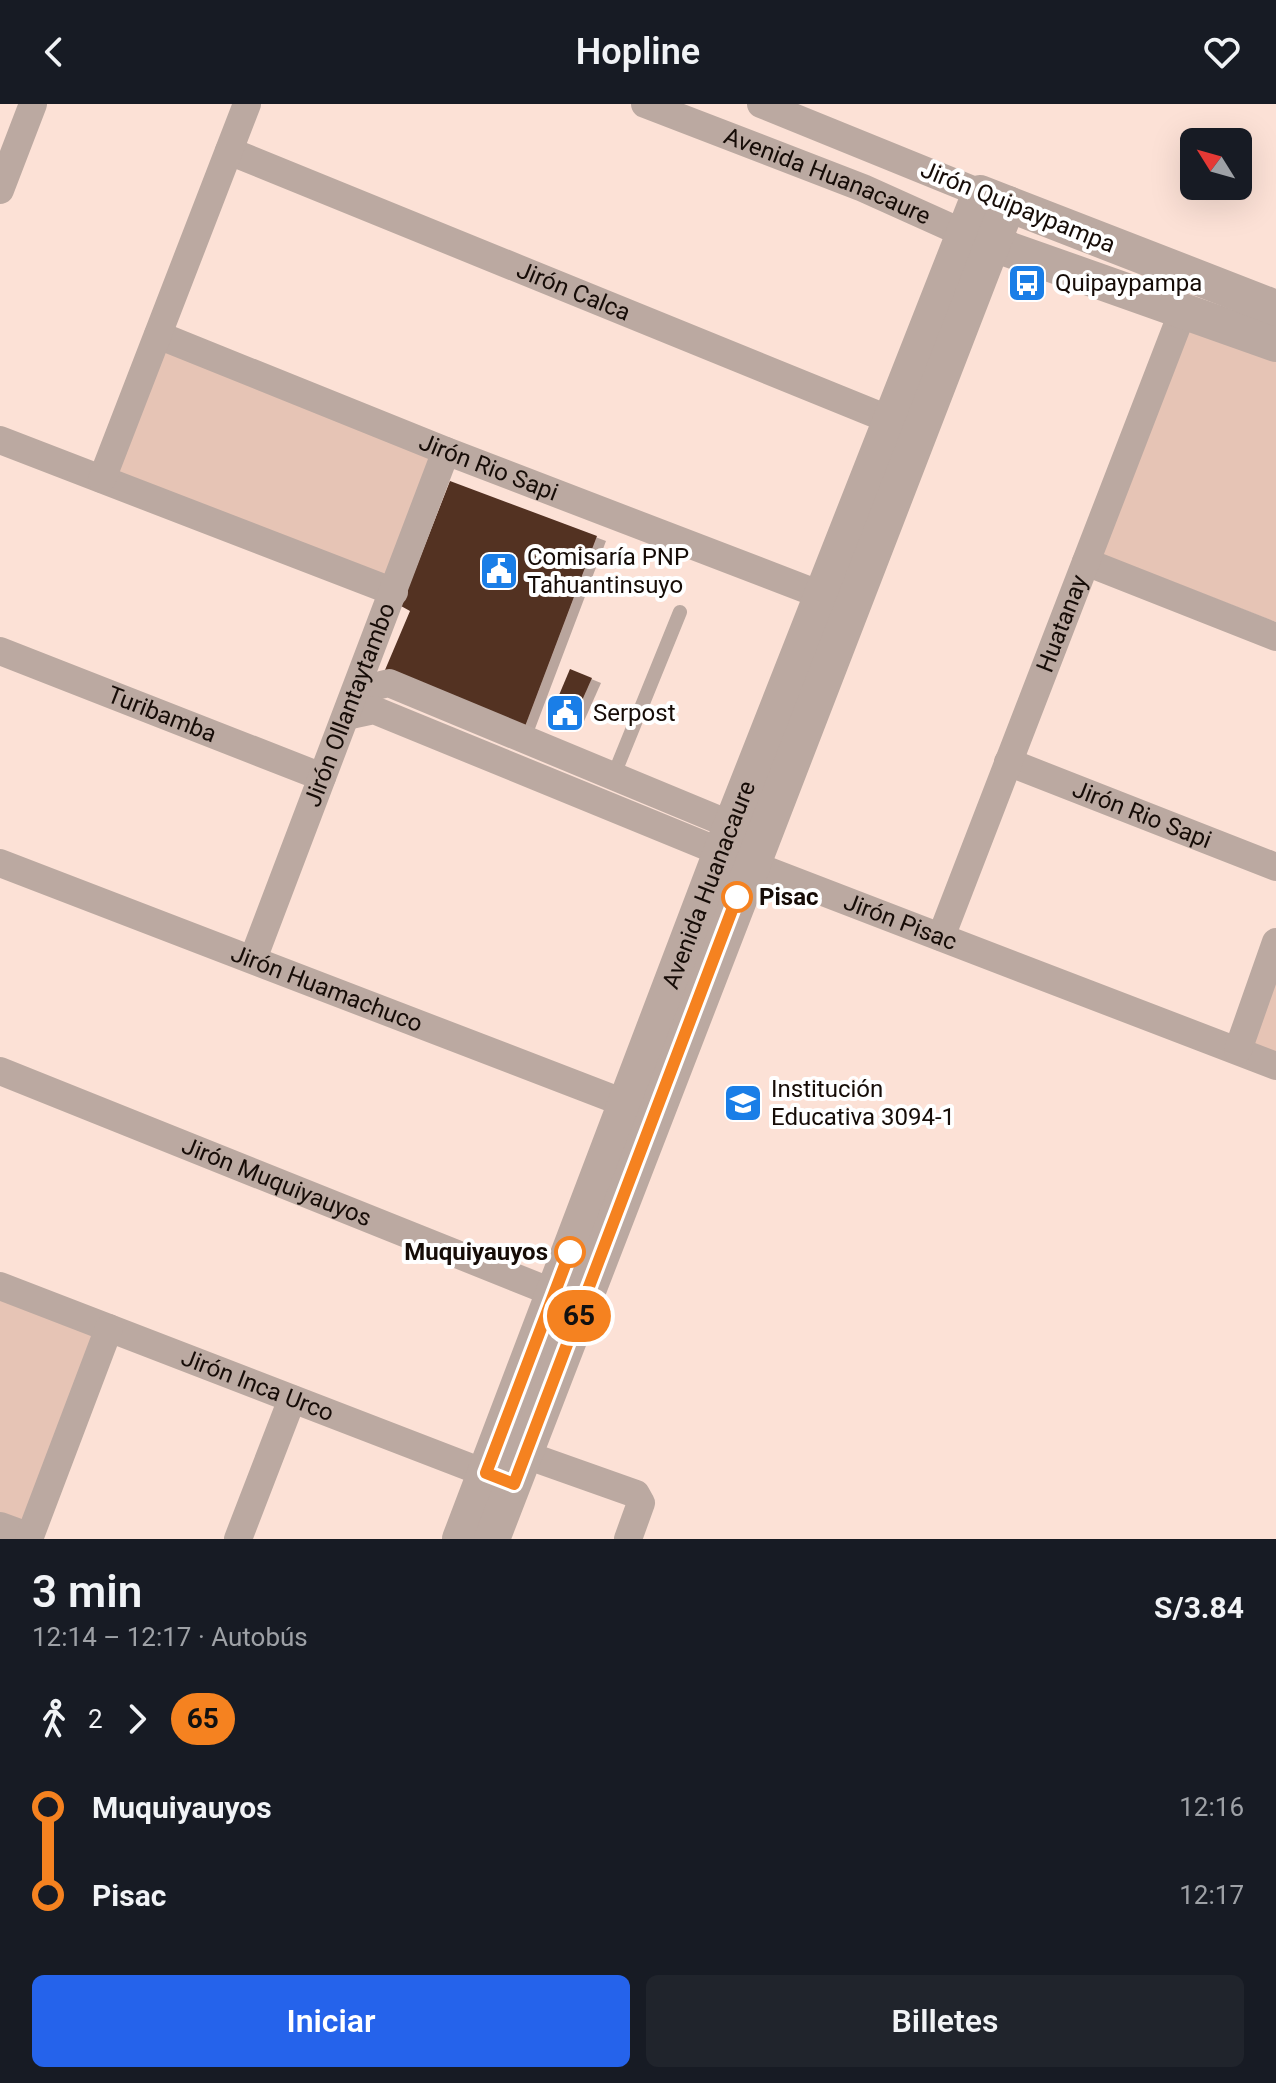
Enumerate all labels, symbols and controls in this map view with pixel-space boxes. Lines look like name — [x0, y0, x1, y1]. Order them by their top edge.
icon: back — [32, 30, 76, 74]
icon: heart — [1200, 30, 1244, 74]
text: Hopline — [576, 31, 700, 73]
street label: Avenida Huanacaure — [720, 122, 935, 231]
north arrow — [1180, 128, 1252, 200]
map controls — [1180, 128, 1252, 200]
street label: Jirón Quipaypampa — [917, 155, 1119, 259]
street label: Jirón Calca — [513, 256, 634, 327]
bus stop icon: Quipaypampa — [1006, 262, 1048, 304]
place label: Quipaypampa — [1055, 269, 1202, 297]
street label: Jirón Rio Sapi — [415, 428, 562, 507]
place label: Comisaría PNP Tahuantinsuyo — [527, 543, 689, 599]
public building icon: Comisaría PNP Tahuantinsuyo — [478, 550, 520, 592]
street label: Huatanay — [1031, 570, 1094, 676]
street label: Jirón Ollantaytambo — [298, 599, 401, 811]
street label: Turibamba — [104, 680, 220, 748]
public building icon: Serpost — [544, 692, 586, 734]
place label: Serpost — [593, 699, 676, 727]
street label: Jirón Rio Sapi — [1069, 775, 1216, 854]
street label: Avenida Huanacaure — [656, 777, 761, 993]
marker: Pisac — [722, 882, 752, 912]
place label: Pisac — [759, 883, 819, 911]
street label: Jirón Pisac — [840, 887, 961, 956]
street label: Jirón Huamachuco — [227, 939, 426, 1038]
place label: Institución Educativa 3094-1 — [771, 1075, 955, 1131]
school or university icon: Institución Educativa 3094-1 — [722, 1082, 764, 1124]
street label: Jirón Muquiyauyos — [178, 1131, 375, 1232]
marker: Muquiyauyos — [555, 1237, 585, 1267]
place label: Muquiyauyos — [404, 1238, 548, 1266]
line badge: 65 — [543, 1290, 615, 1342]
text: 65 — [563, 1299, 595, 1332]
street label: Jirón Inca Urco — [177, 1343, 338, 1427]
text: 3 min — [32, 1566, 142, 1618]
text: S/3.84 — [1154, 1590, 1244, 1625]
text: 12:14 – 12:17 · Autobús — [32, 1622, 308, 1652]
icon: walk — [32, 1697, 76, 1741]
icon: forward — [115, 1697, 159, 1741]
text: 65 — [187, 1702, 219, 1735]
text: 2 — [88, 1704, 103, 1734]
text: Muquiyauyos — [92, 1790, 272, 1825]
text: 12:16 — [1179, 1792, 1244, 1822]
text: Pisac — [92, 1878, 166, 1913]
text: 12:17 — [1179, 1880, 1244, 1910]
button: Iniciar — [32, 1975, 630, 2067]
button: Billetes — [646, 1975, 1244, 2067]

